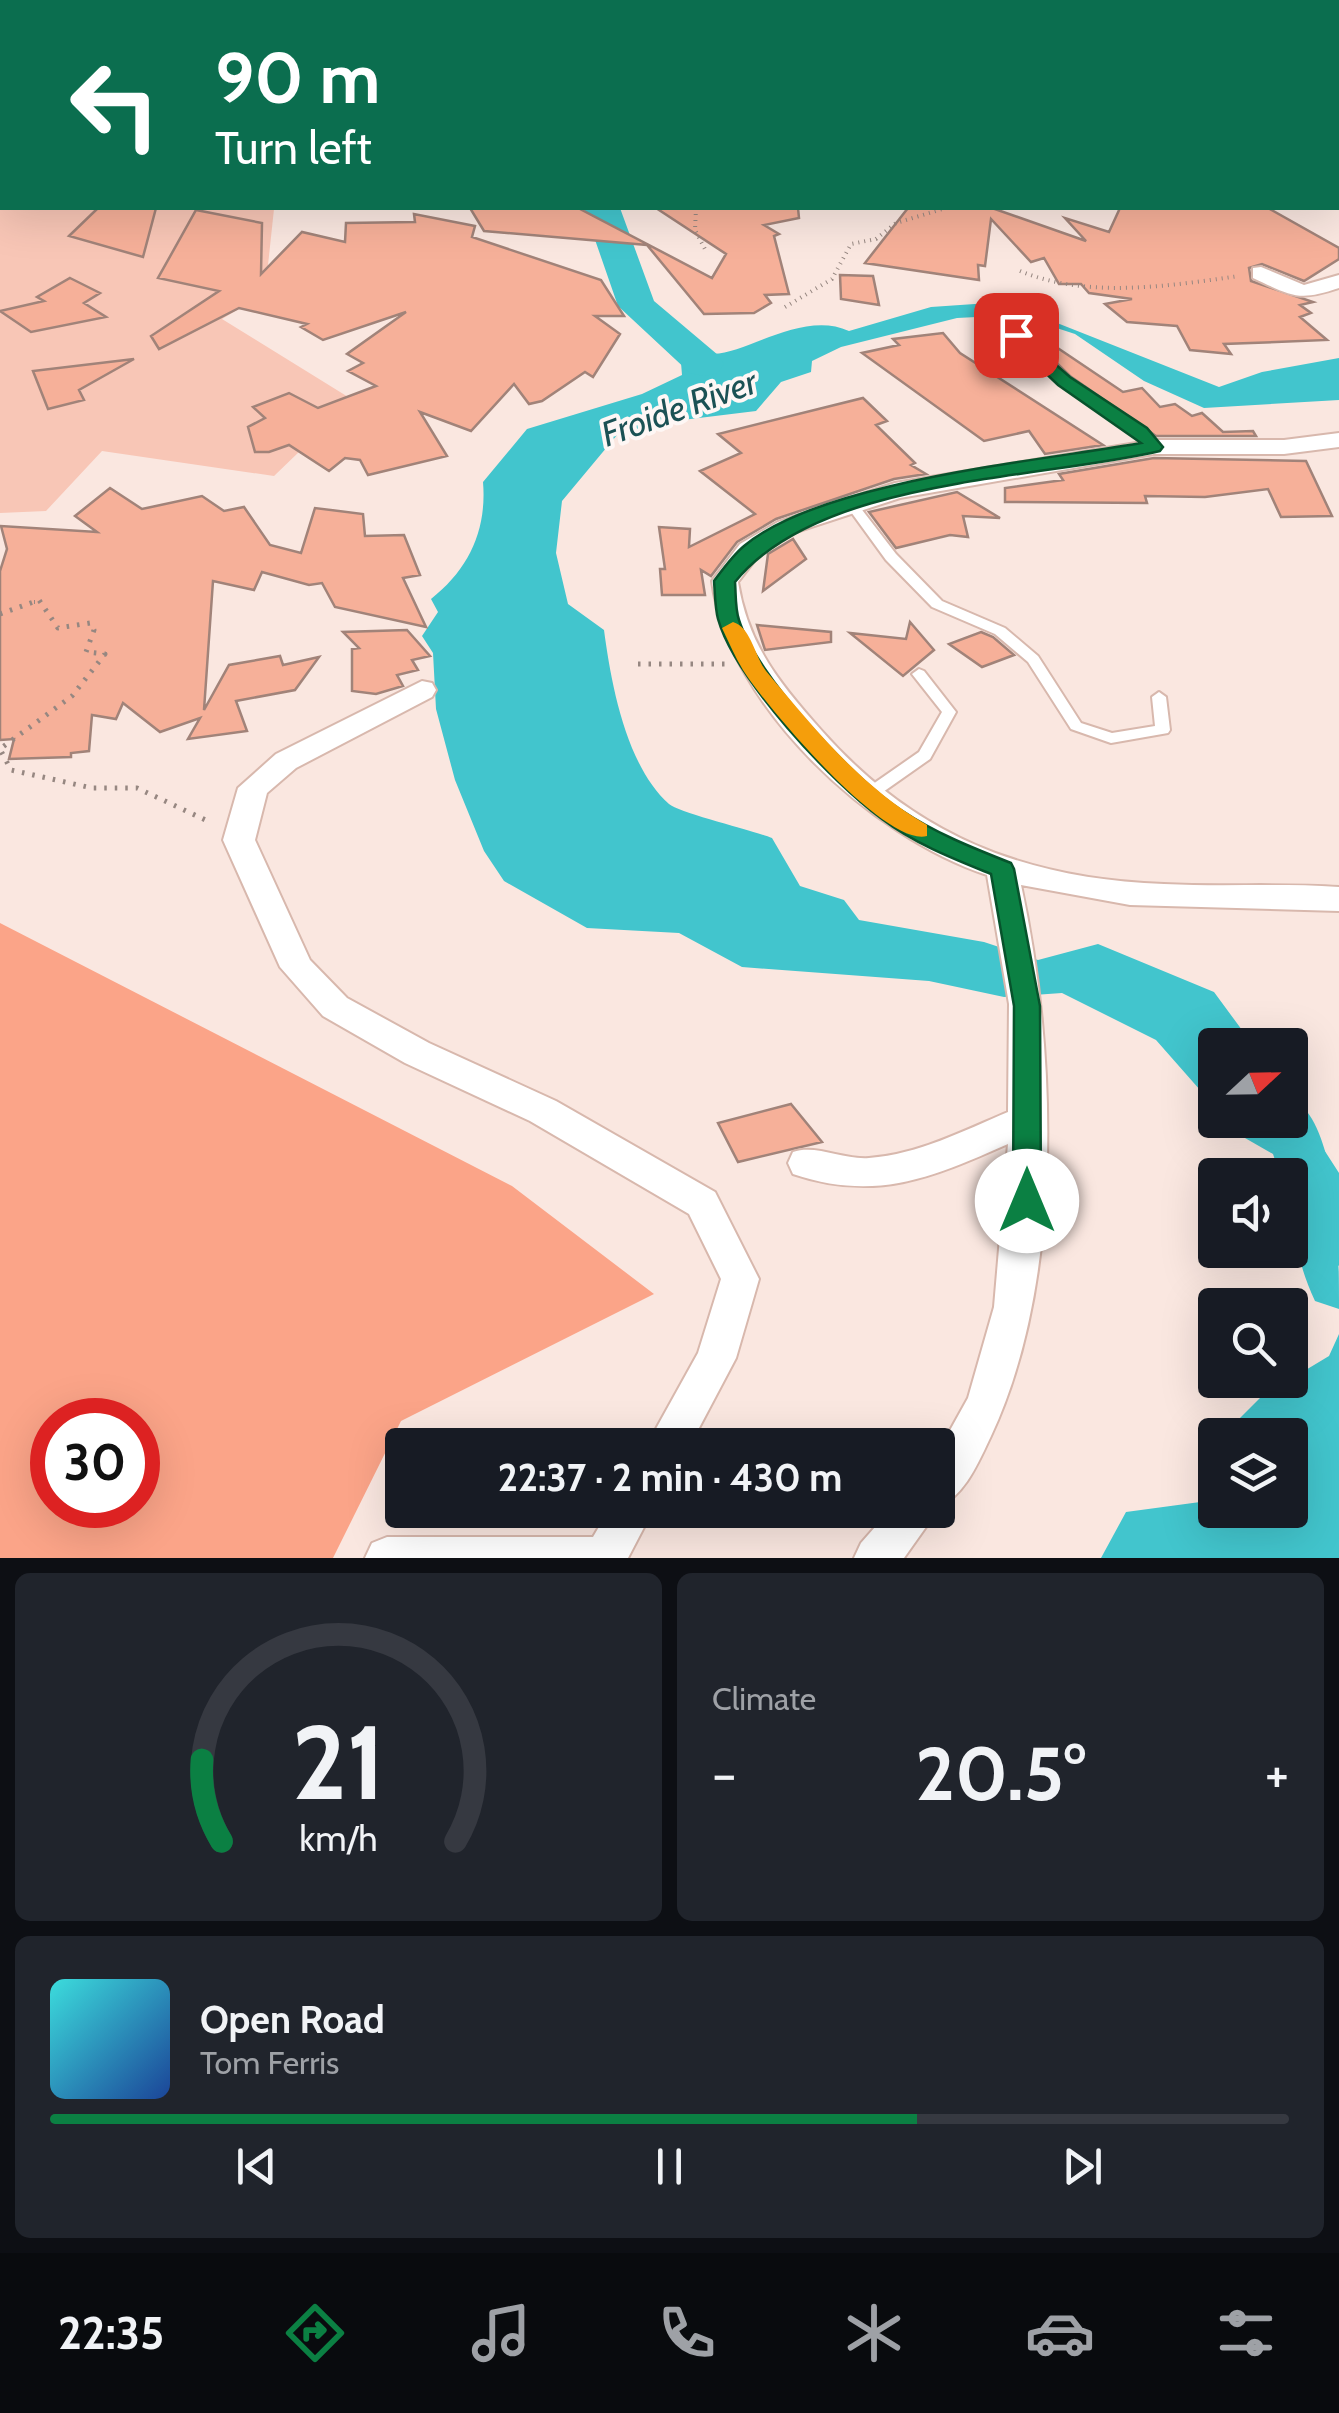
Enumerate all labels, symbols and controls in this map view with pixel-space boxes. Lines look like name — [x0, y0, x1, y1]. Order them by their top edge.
text: 90 m — [215, 35, 380, 121]
icon: left — [50, 40, 180, 170]
text: Turn left — [215, 121, 372, 175]
pin — [974, 293, 1059, 378]
icon: arrive — [989, 308, 1044, 363]
water label: Froide River — [595, 359, 764, 456]
north arrow — [1198, 1028, 1308, 1138]
map controls — [1198, 1028, 1308, 1528]
position arrow — [975, 1149, 1079, 1253]
button: sound — [1198, 1158, 1308, 1268]
button: search — [1198, 1288, 1308, 1398]
speed limit sign: 30 — [30, 1398, 160, 1528]
button: layers — [1198, 1418, 1308, 1528]
text: 22:37 · 2 min · 430 m — [498, 1454, 842, 1501]
text: Climate — [712, 1679, 816, 1718]
text: 21 — [292, 1699, 385, 1825]
text: 20.5° — [915, 1728, 1086, 1819]
text: − — [712, 1740, 736, 1807]
text: + — [1265, 1740, 1289, 1807]
text: km/h — [299, 1817, 378, 1860]
text: Open Road — [200, 1996, 385, 2043]
text: Tom Ferris — [200, 2043, 339, 2082]
icon: previous — [229, 2139, 284, 2194]
icon: pause — [642, 2139, 697, 2194]
icon: next — [1055, 2139, 1110, 2194]
icon: directions — [280, 2298, 350, 2368]
icon: music — [466, 2298, 536, 2368]
icon: phone — [652, 2298, 722, 2368]
icon: climate — [839, 2298, 909, 2368]
icon: car — [1025, 2298, 1095, 2368]
icon: filters — [1211, 2298, 1281, 2368]
text: 22:35 — [58, 2306, 164, 2360]

